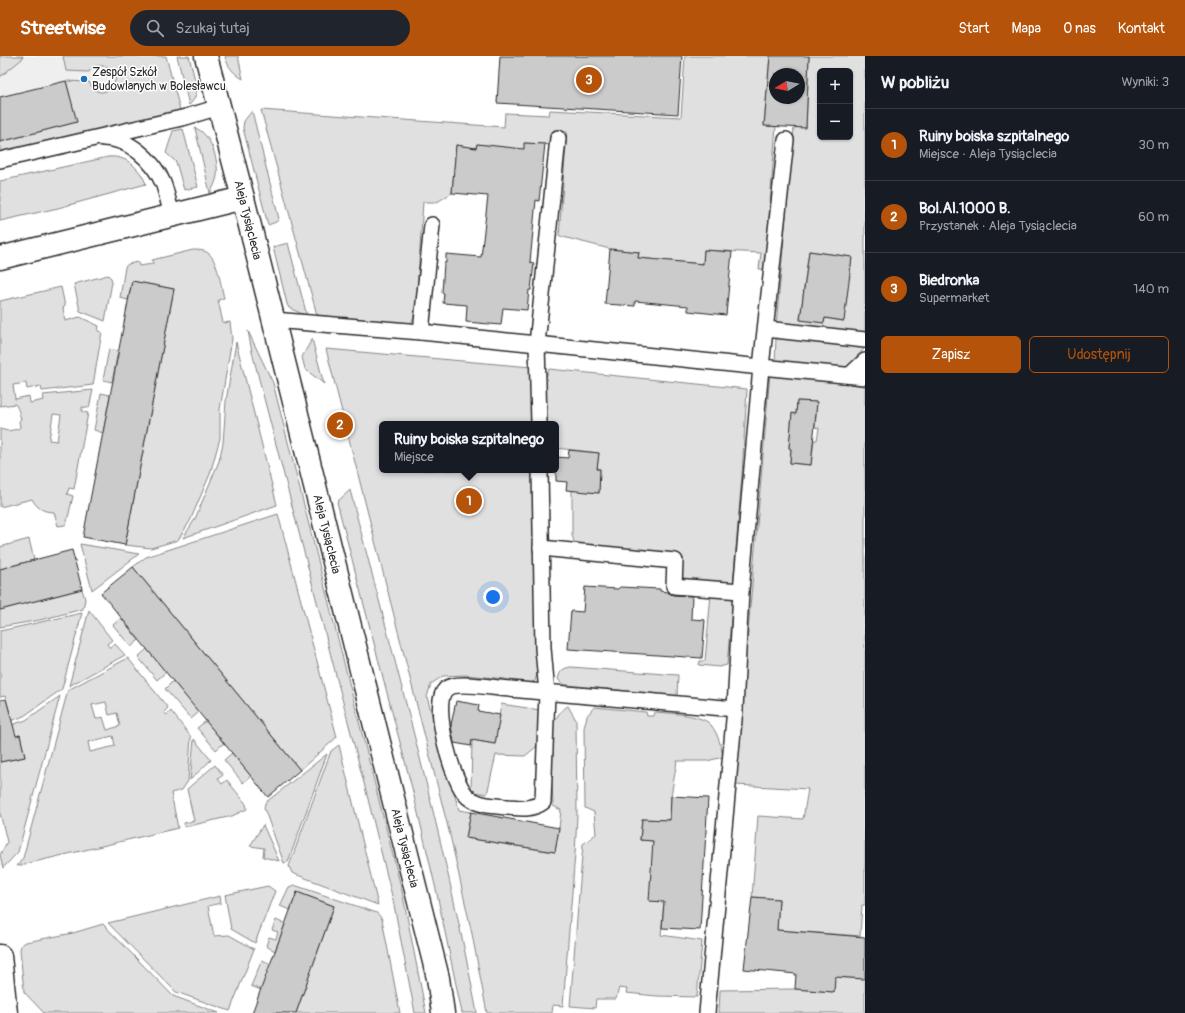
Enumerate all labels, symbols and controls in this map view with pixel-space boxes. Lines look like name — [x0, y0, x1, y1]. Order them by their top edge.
search box — [130, 10, 410, 46]
text: Streetwise — [20, 16, 106, 40]
icon: search — [144, 17, 166, 39]
text: Szukaj tutaj — [176, 19, 250, 38]
text: Start — [958, 20, 989, 37]
text: Mapa — [1011, 20, 1041, 37]
text: O nas — [1063, 20, 1096, 37]
text: Kontakt — [1118, 20, 1165, 37]
place label: Zespół Szkół Budowlanych w Bolesławcu — [92, 65, 226, 94]
pin: 3 — [576, 65, 602, 95]
north arrow — [769, 68, 805, 104]
map controls — [817, 68, 853, 140]
button: + — [817, 68, 853, 104]
text: W pobliżu — [881, 72, 949, 93]
marker: Zespół Szkół Budowlanych w Bolesławcu — [79, 74, 89, 84]
text: Wyniki: 3 — [1121, 74, 1169, 90]
button: − — [817, 104, 853, 140]
text: Ruiny boiska szpitalnego — [919, 127, 1069, 146]
text: 1 — [891, 137, 897, 153]
text: 30 m — [1139, 137, 1169, 153]
text: Miejsce · Aleja Tysiąclecia — [919, 146, 1057, 162]
street label: Aleja Tysiąclecia — [230, 179, 265, 262]
text: Bol.Al.1000 B. — [919, 199, 1011, 218]
text: 2 — [890, 209, 898, 225]
text: 60 m — [1138, 209, 1169, 225]
text: Przystanek · Aleja Tysiąclecia — [919, 218, 1077, 234]
text: Biedronka — [919, 271, 980, 290]
text: 3 — [890, 281, 898, 297]
text: 140 m — [1133, 281, 1169, 297]
text: Supermarket — [919, 290, 990, 306]
button: Zapisz — [881, 336, 1021, 373]
button: Udostępnij — [1029, 336, 1169, 373]
pin: 2 — [327, 410, 353, 440]
popup — [379, 421, 559, 473]
text: Ruiny boiska szpitalnego — [394, 430, 544, 449]
text: Miejsce — [394, 449, 434, 465]
pin: 1 — [456, 486, 482, 516]
street label: Aleja Tysiąclecia — [309, 493, 344, 576]
your location — [483, 587, 503, 607]
street label: Aleja Tysiąclecia — [387, 807, 422, 890]

